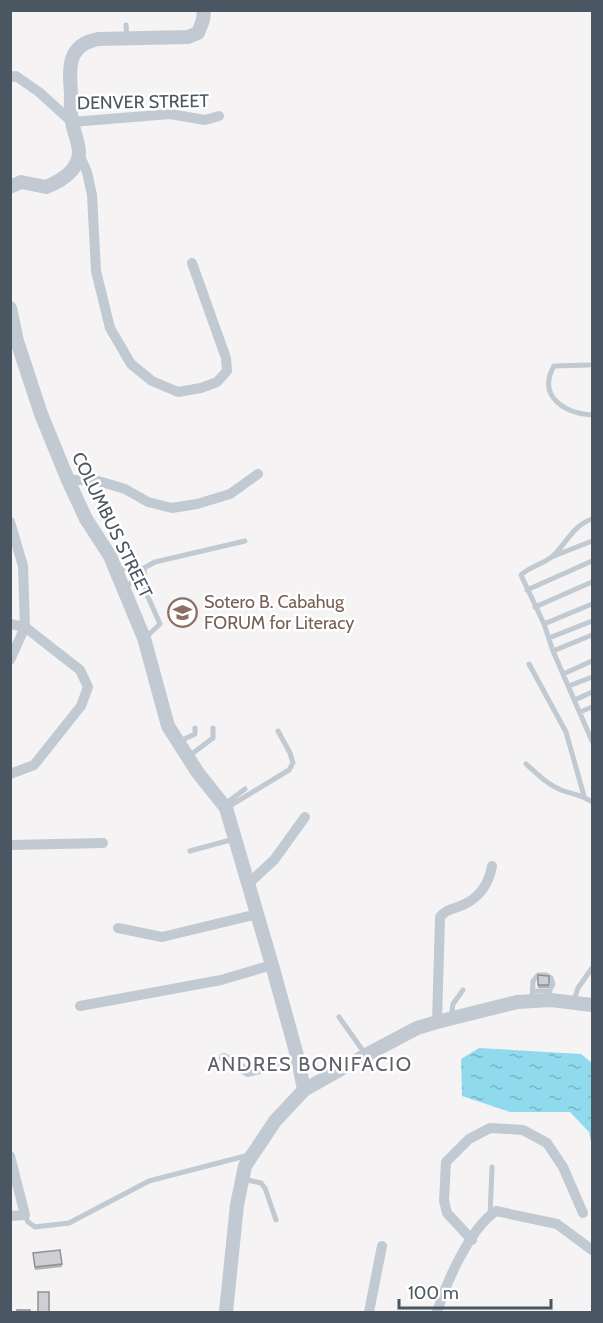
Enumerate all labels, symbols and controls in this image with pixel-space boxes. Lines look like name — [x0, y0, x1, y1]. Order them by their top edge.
street label: DENVER STREET — [77, 90, 210, 114]
street label: COLUMBUS STREET — [67, 448, 157, 602]
place label: Sotero B. Cabahug FORUM for Literacy — [204, 591, 354, 634]
school or university icon: Sotero B. Cabahug FORUM for Literacy — [167, 596, 199, 628]
district label: ANDRES BONIFACIO — [207, 1052, 413, 1076]
scale bar — [399, 1272, 550, 1310]
text: 100 m — [408, 1282, 459, 1304]

